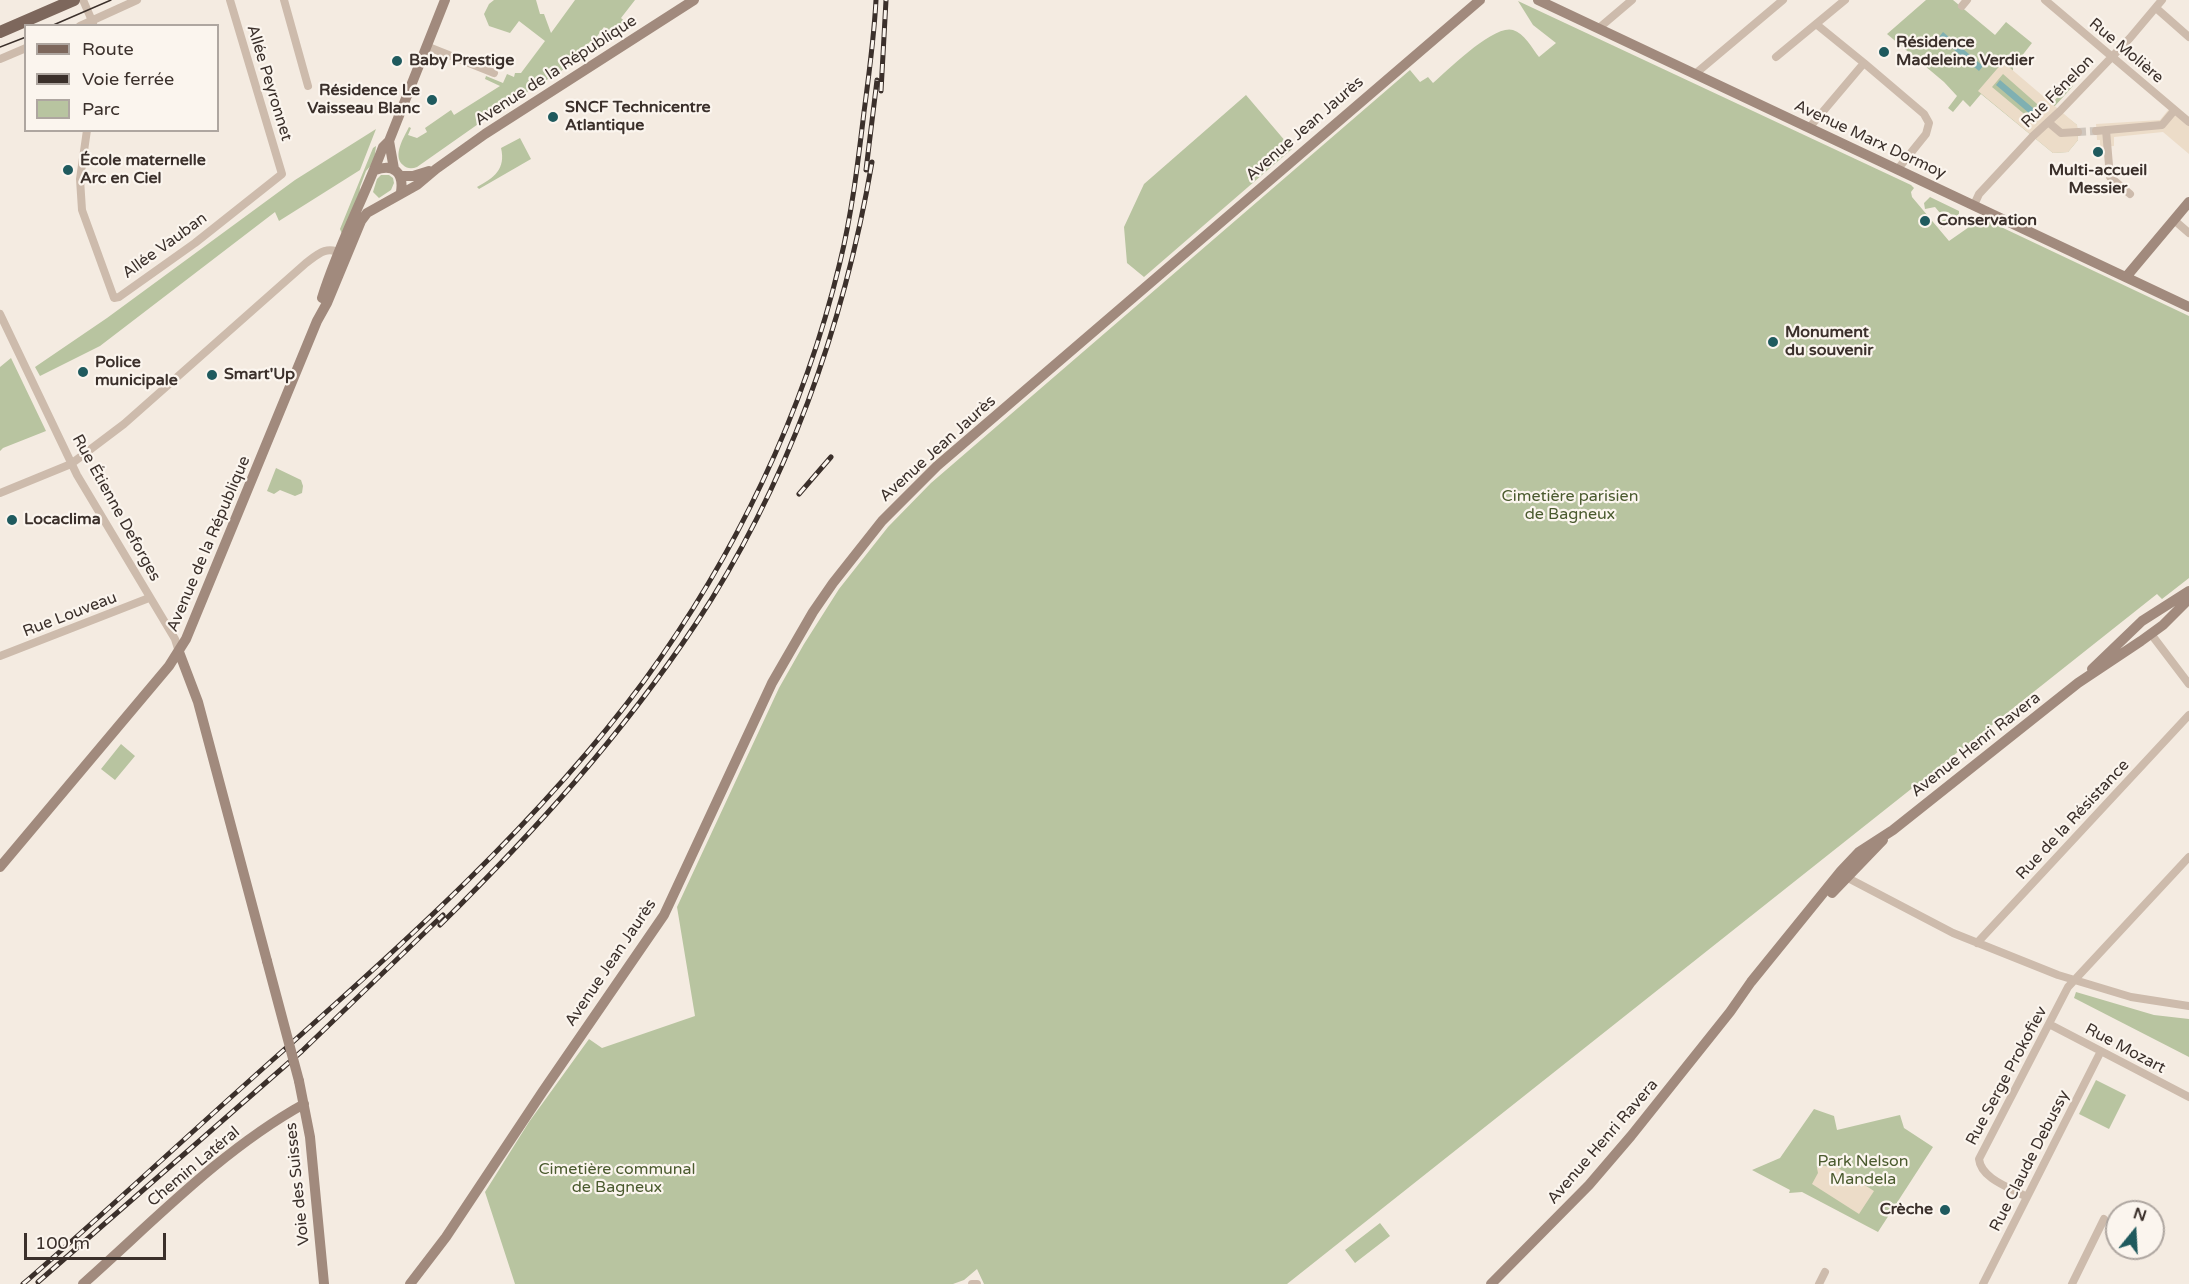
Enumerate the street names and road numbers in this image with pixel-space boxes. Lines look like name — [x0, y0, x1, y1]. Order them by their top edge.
street label: Avenue de la République — [471, 11, 641, 131]
street label: Rue Molière — [2085, 14, 2167, 88]
street label: Allée Peyronnet — [242, 23, 296, 143]
street label: Rue Fénelon — [2018, 52, 2098, 132]
street label: Avenue Jean Jaurès — [1242, 73, 1368, 185]
street label: Avenue Marx Dormoy — [1791, 96, 1949, 184]
street label: Allée Vauban — [119, 209, 211, 283]
street label: Avenue Jean Jaurès — [876, 392, 1000, 506]
street label: Rue Étienne Deforges — [68, 431, 164, 585]
street label: Avenue de la République — [163, 453, 255, 635]
street label: Rue Louveau — [20, 588, 120, 642]
street label: Avenue Henri Ravera — [1907, 688, 2045, 802]
street label: Rue de la Résistance — [2012, 756, 2134, 884]
street label: Avenue Jean Jaurès — [561, 896, 661, 1030]
street label: Rue Serge Prokofiev — [1962, 1003, 2052, 1149]
street label: Rue Mozart — [2081, 1020, 2169, 1078]
street label: Avenue Henri Ravera — [1544, 1076, 1662, 1208]
street label: Rue Claude Debussy — [1986, 1087, 2074, 1235]
street label: Voie des Suisses — [282, 1121, 314, 1247]
street label: Chemin Latéral — [144, 1123, 244, 1211]

